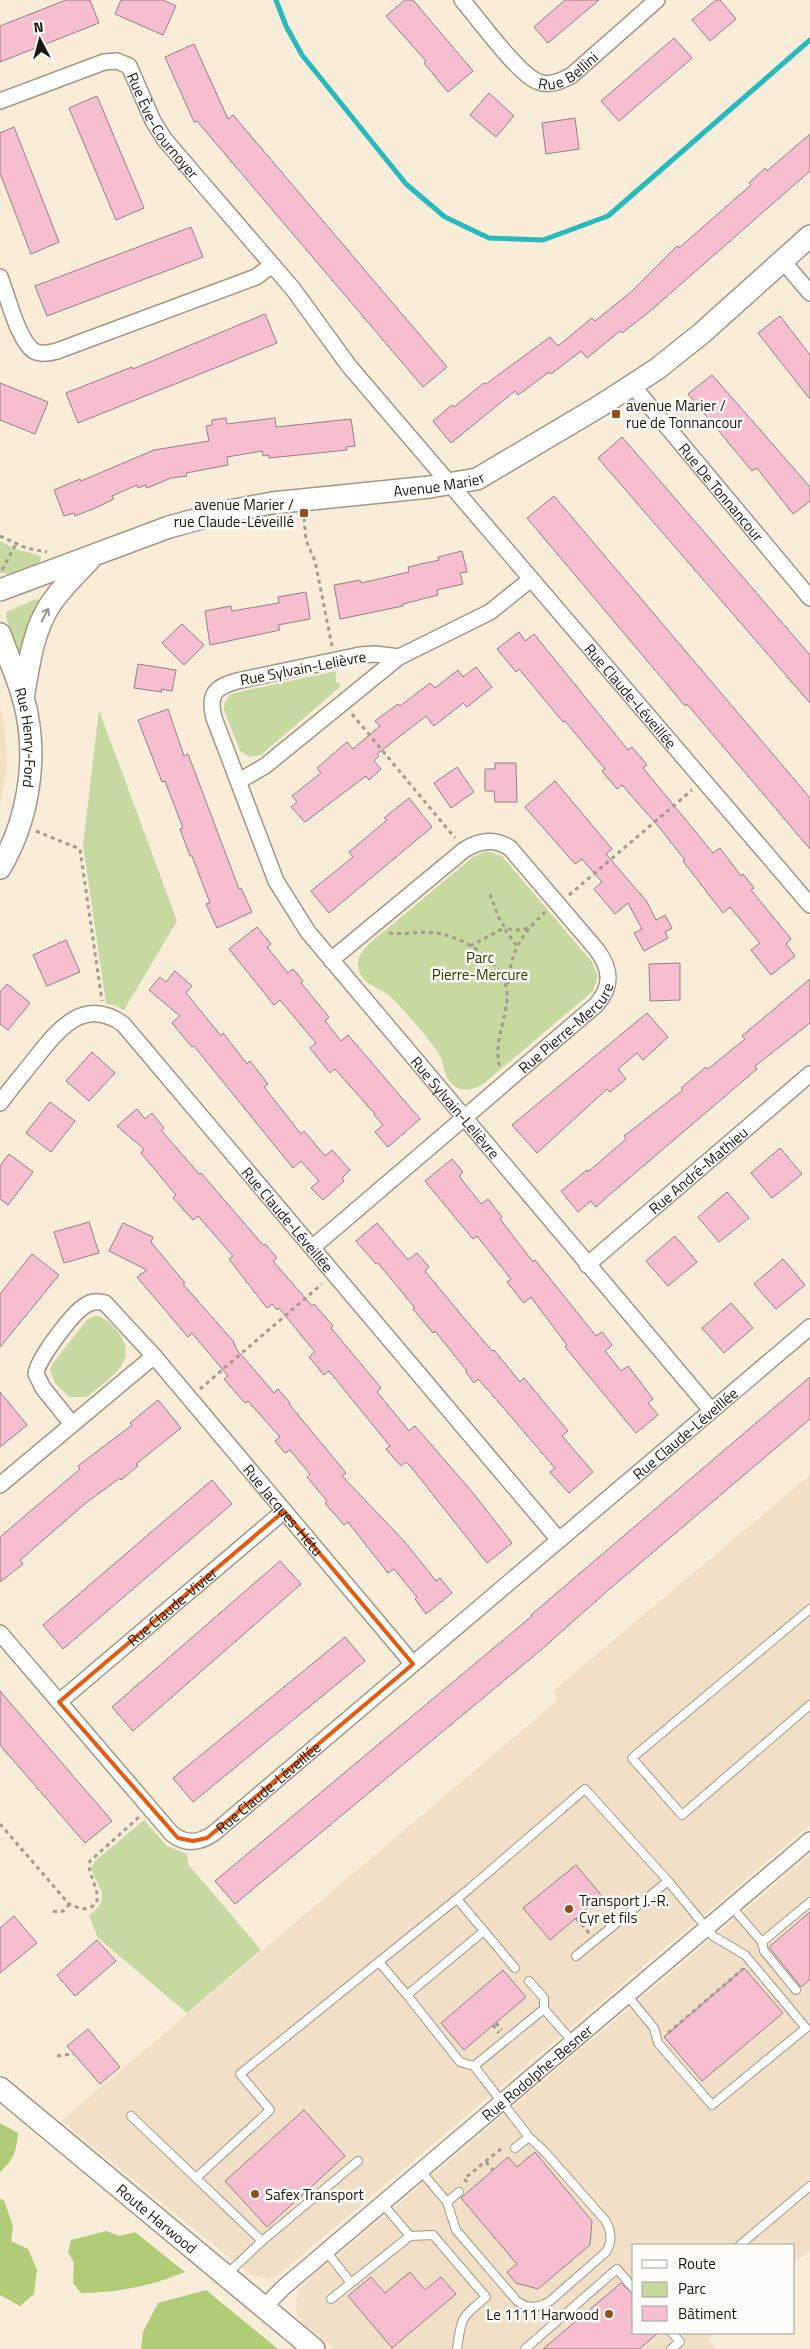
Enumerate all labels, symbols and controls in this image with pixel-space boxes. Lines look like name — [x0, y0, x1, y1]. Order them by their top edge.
north arrow — [15, 15, 65, 65]
text: N — [33, 16, 45, 38]
street label: Rue Bellini — [536, 46, 603, 95]
street label: Rue Ève-Cournoyer — [122, 68, 205, 184]
place label: avenue Marier / rue de Tonnancour — [626, 394, 743, 434]
marker: avenue Marier / rue de Tonnancour — [610, 408, 622, 420]
street label: Rue De Tonnancour — [673, 438, 769, 546]
street label: Avenue Marier — [392, 465, 489, 502]
place label: avenue Marier / rue Claude-Léveillé — [174, 493, 294, 533]
marker: avenue Marier / rue Claude-Léveillé — [298, 507, 310, 519]
one-way arrow — [40, 608, 50, 622]
street label: Rue Claude-Léveillée — [579, 638, 683, 753]
street label: Rue Sylvain-Lelièvre — [238, 645, 368, 691]
street label: Rue Henry-Ford — [9, 684, 42, 789]
park label: Parc Pierre-Mercure — [432, 946, 528, 986]
street label: Rue Pierre-Mercure — [513, 980, 619, 1078]
street label: Rue Sylvain-Lelièvre — [406, 1051, 506, 1164]
street label: Rue André-Mathieu — [643, 1121, 753, 1219]
street label: Rue Claude-Léveillée — [237, 1161, 339, 1277]
street label: Rue Claude-Léveillée — [627, 1382, 743, 1485]
street label: Rue Jacques-Hétu — [238, 1459, 329, 1561]
street label: Rue Claude-Vivier — [122, 1561, 222, 1651]
street label: Rue Claude-Léveillée — [210, 1736, 326, 1839]
place label: Transport J.-R. Cyr et fils — [579, 1889, 669, 1929]
marker: Transport J.-R. Cyr et fils — [563, 1903, 575, 1915]
street label: Rue Rodolphe-Besner — [476, 2018, 597, 2126]
street label: Route Harwood — [111, 2178, 202, 2259]
place label: Safex Transport — [265, 2183, 364, 2206]
marker: Safex Transport — [249, 2188, 261, 2200]
legend — [632, 2244, 795, 2334]
text: Route — [678, 2252, 716, 2275]
text: Parc — [678, 2277, 706, 2300]
text: Bâtiment — [678, 2302, 737, 2325]
place label: Le 1111 Harwood — [486, 2303, 599, 2326]
marker: Le 1111 Harwood — [603, 2308, 615, 2320]

